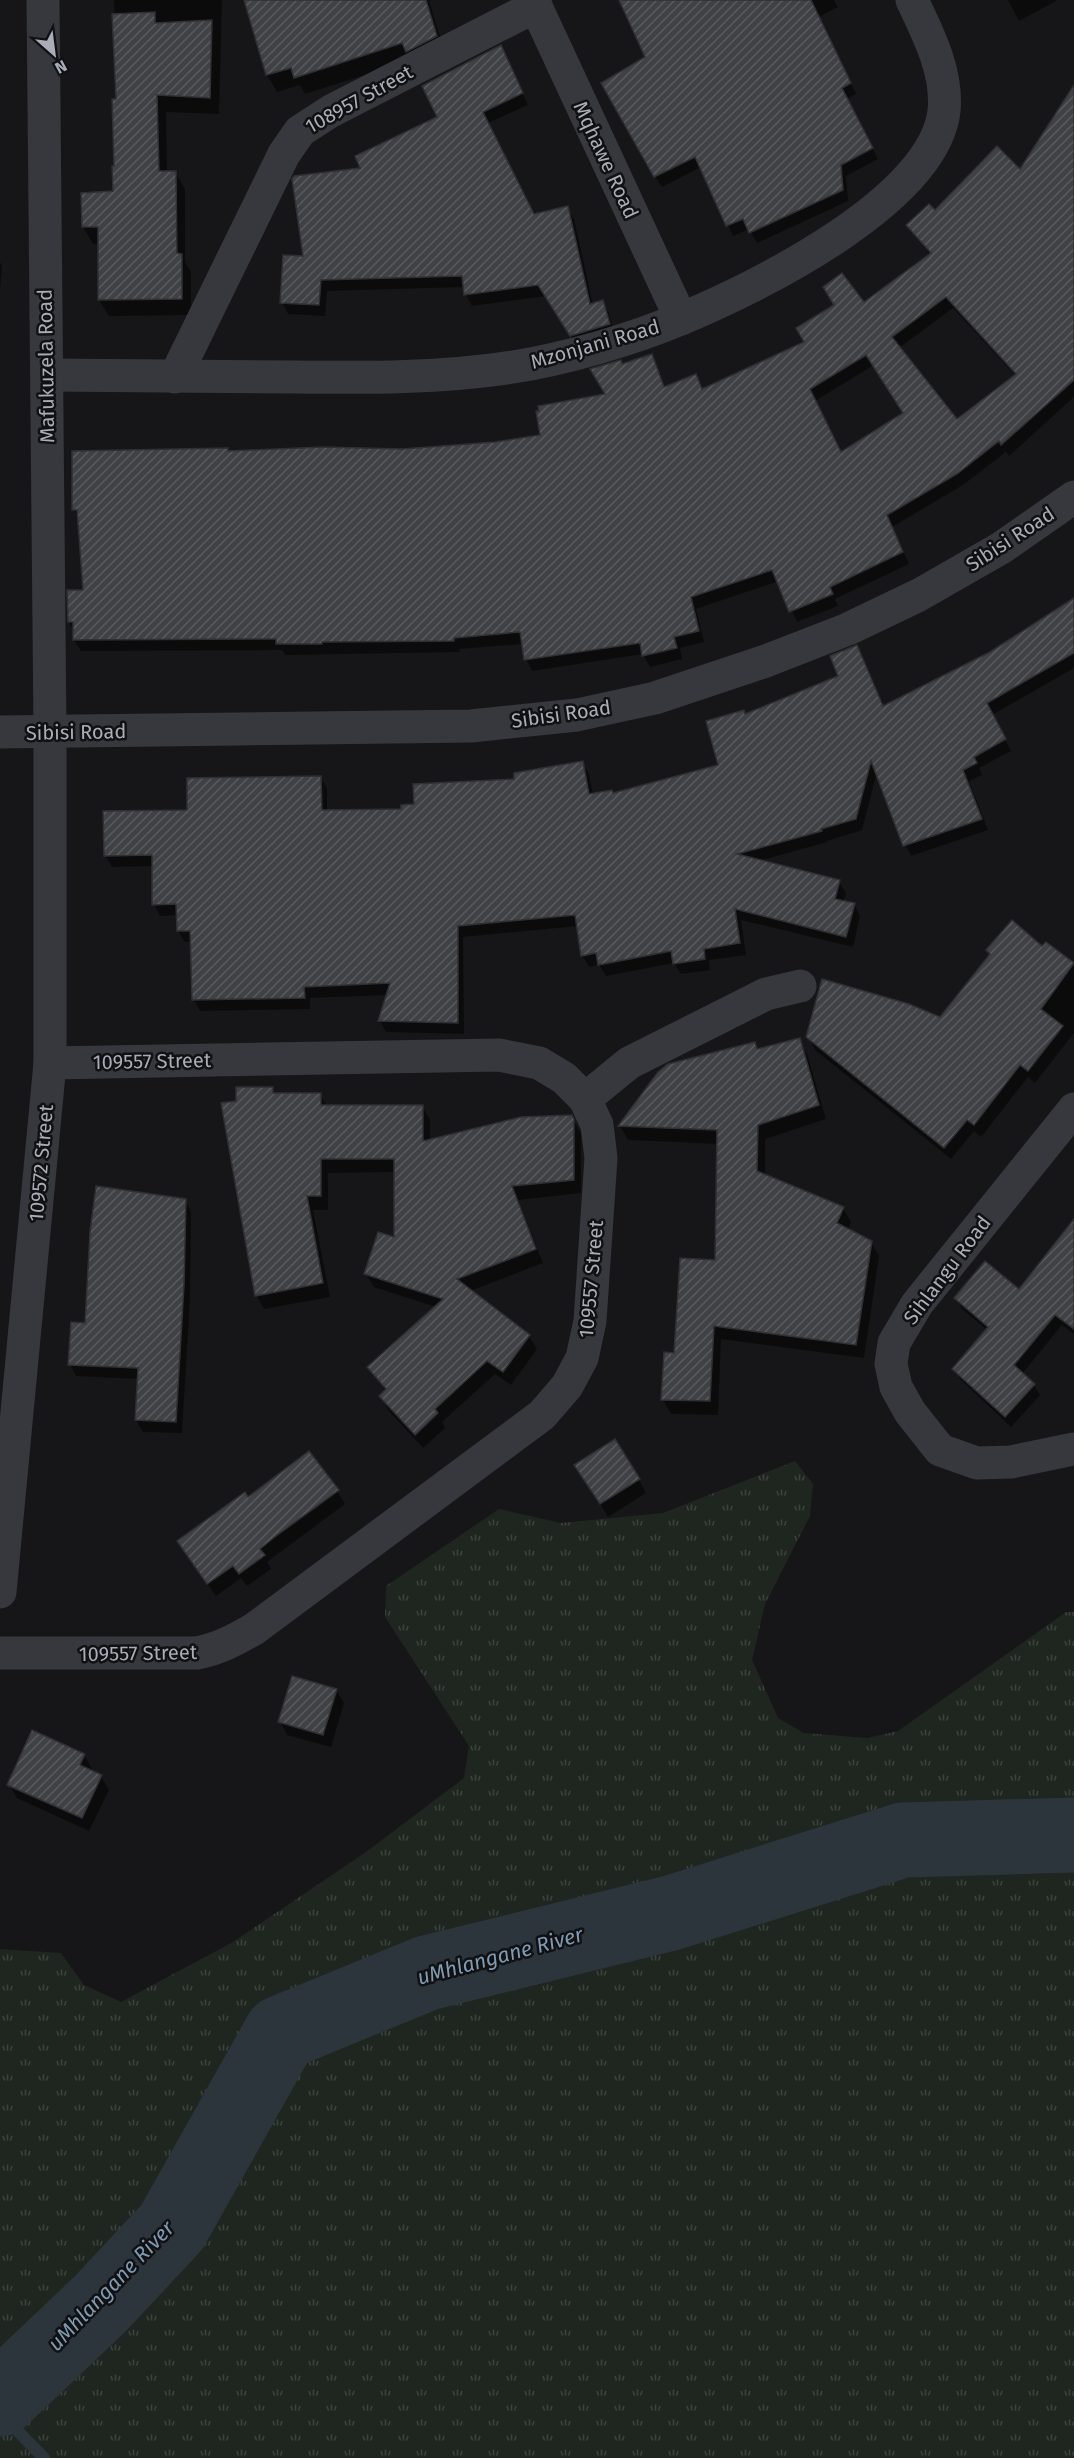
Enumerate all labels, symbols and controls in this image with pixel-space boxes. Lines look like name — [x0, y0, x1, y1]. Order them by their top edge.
north arrow — [24, 24, 84, 84]
text: N — [52, 56, 70, 78]
street label: 108957 Street — [301, 59, 418, 138]
street label: Mqhawe Road — [568, 98, 644, 222]
street label: Mafukuzela Road — [33, 289, 59, 443]
street label: Mzonjani Road — [528, 314, 662, 374]
street label: Sibisi Road — [961, 502, 1059, 576]
street label: Sibisi Road — [510, 695, 612, 733]
street label: Sibisi Road — [26, 719, 126, 745]
street label: 109557 Street — [93, 1048, 212, 1074]
street label: 109572 Street — [24, 1103, 58, 1223]
street label: Sihlangu Road — [898, 1211, 996, 1329]
street label: 109557 Street — [574, 1218, 608, 1339]
street label: 109557 Street — [79, 1640, 198, 1666]
water label: uMhlangane River — [414, 1921, 587, 1991]
water label: uMhlangane River — [42, 2215, 180, 2356]

